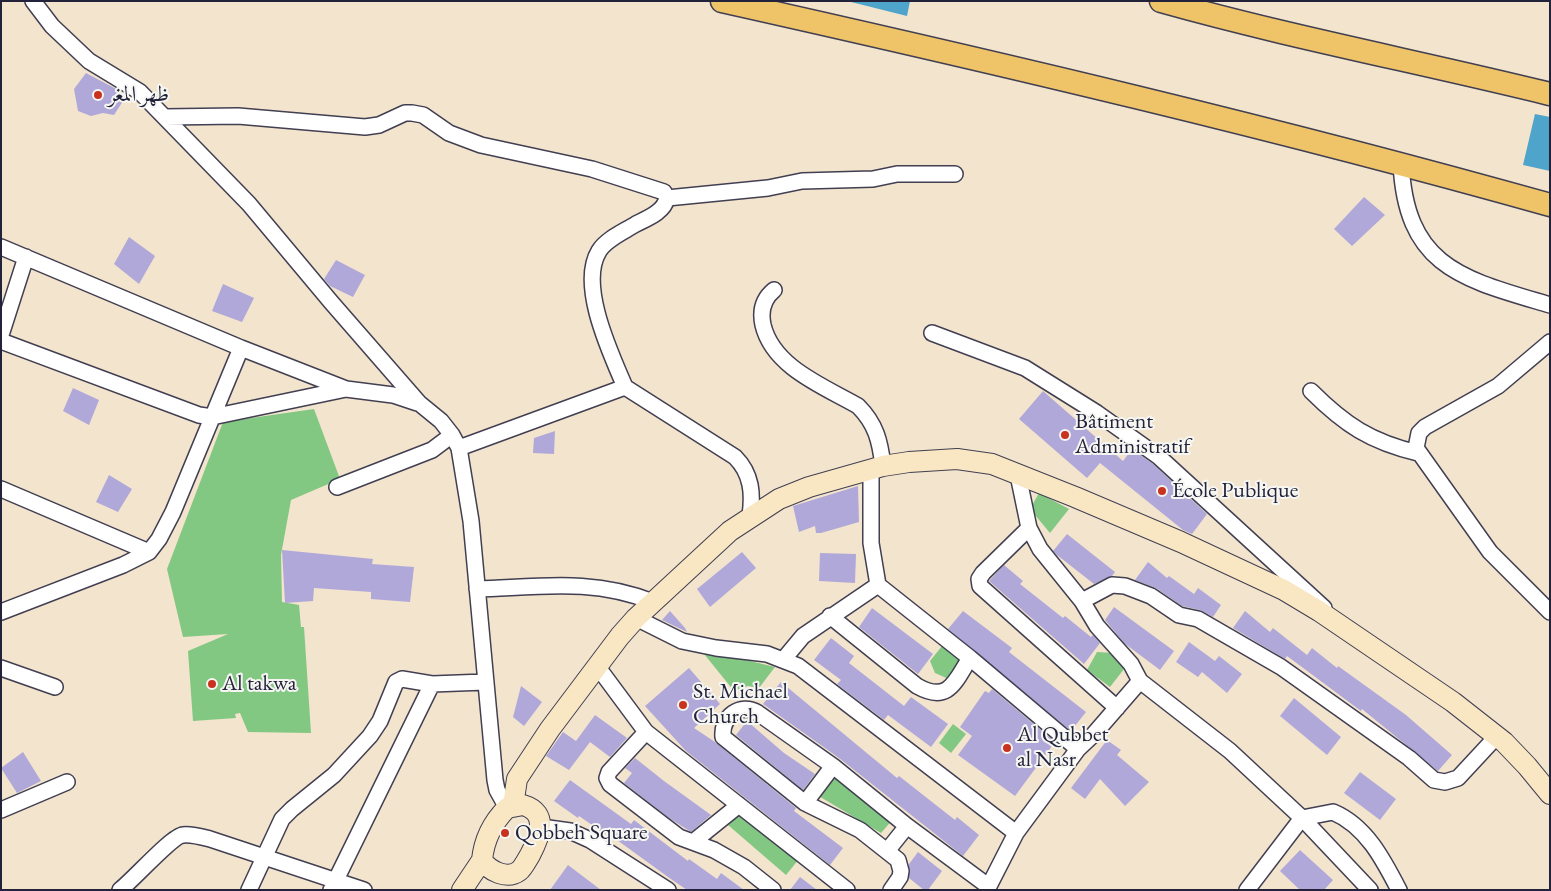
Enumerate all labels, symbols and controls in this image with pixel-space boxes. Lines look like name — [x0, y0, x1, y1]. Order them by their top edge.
place label: ظهر المغر — [108, 82, 169, 108]
marker: ظهر المغر — [92, 89, 104, 101]
place label: Bâtiment Administratif — [1075, 409, 1190, 461]
marker: Bâtiment Administratif — [1059, 429, 1071, 441]
place label: École Publique — [1172, 478, 1298, 504]
marker: École Publique — [1156, 485, 1168, 497]
place label: Al takwa — [222, 671, 296, 697]
marker: Al takwa — [206, 678, 218, 690]
place label: St. Michael Church — [693, 679, 788, 730]
marker: St. Michael Church — [677, 699, 689, 711]
place label: Al Qubbet al Nasr — [1017, 722, 1108, 774]
marker: Al Qubbet al Nasr — [1001, 742, 1013, 754]
place label: Qobbeh Square — [515, 820, 648, 846]
marker: Qobbeh Square — [499, 827, 511, 839]

